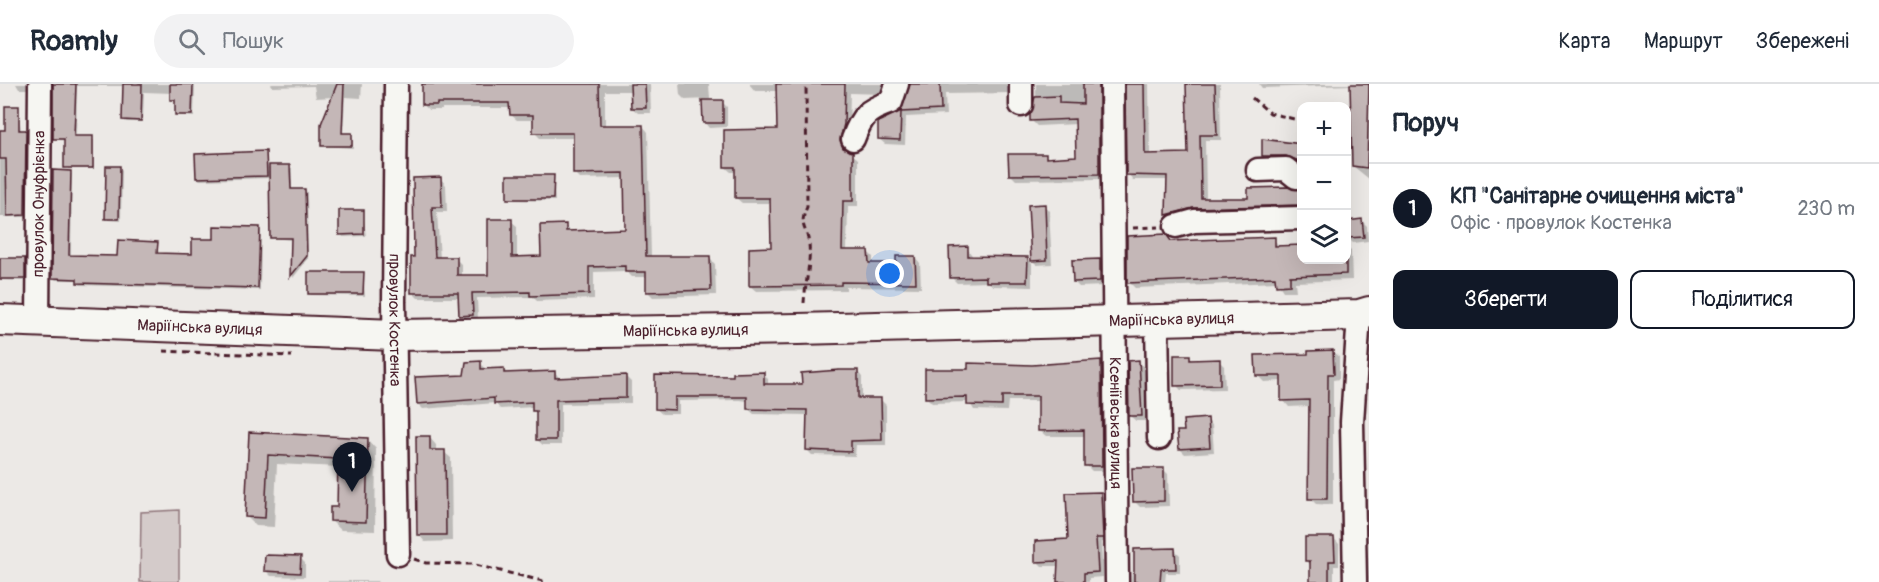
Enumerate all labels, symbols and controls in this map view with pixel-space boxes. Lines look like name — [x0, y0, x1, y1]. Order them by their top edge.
search box — [154, 14, 574, 68]
text: Roamly — [30, 24, 118, 59]
icon: search — [175, 25, 208, 58]
text: Пошук — [223, 27, 284, 55]
text: Карта — [1559, 28, 1611, 55]
text: Маршрут — [1644, 28, 1723, 55]
text: Збережені — [1756, 28, 1849, 55]
map controls — [1297, 102, 1351, 264]
button: + — [1297, 102, 1351, 156]
text: Поруч — [1393, 107, 1459, 139]
street label: провулок Онуфрієнка — [28, 131, 50, 277]
button: − — [1297, 156, 1351, 210]
text: КП "Санітарне очищення міста" — [1450, 182, 1744, 210]
text: 1 — [1409, 196, 1416, 221]
text: 230 m — [1798, 196, 1855, 221]
button: layers — [1297, 210, 1351, 264]
text: Офіс · провулок Костенка — [1450, 210, 1672, 235]
street label: провулок Костенка — [384, 253, 405, 387]
your location — [875, 259, 904, 288]
button: Зберегти — [1393, 270, 1618, 329]
button: Поділитися — [1630, 270, 1855, 329]
street label: Маріїнська вулиця — [1109, 308, 1234, 331]
street label: Маріїнська вулиця — [137, 315, 263, 340]
street label: Маріїнська вулиця — [623, 320, 749, 342]
street label: Ксеніївська вулиця — [1105, 357, 1126, 489]
pin: 1 — [332, 442, 372, 492]

